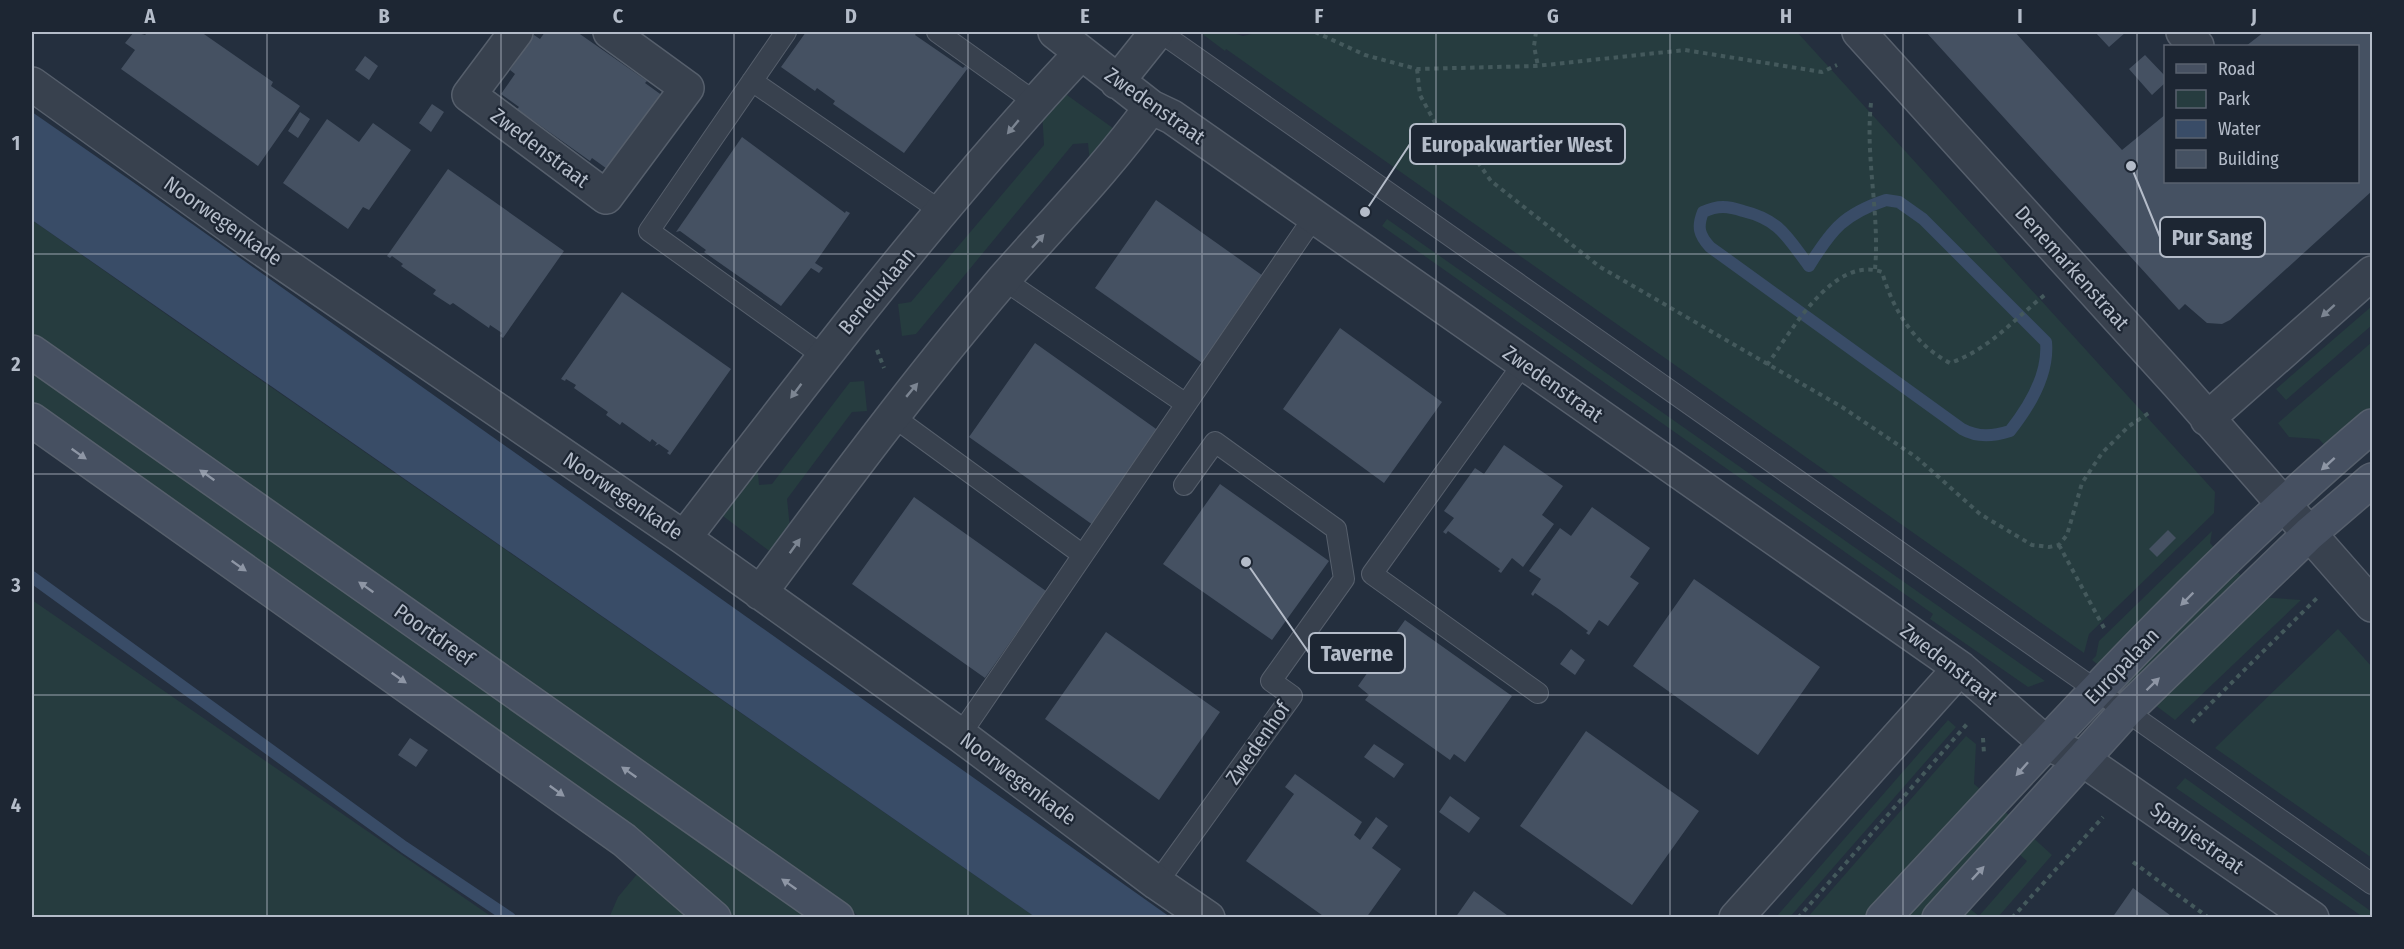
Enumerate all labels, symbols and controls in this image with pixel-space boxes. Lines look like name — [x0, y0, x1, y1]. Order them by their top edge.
text: A — [144, 4, 157, 28]
text: B — [378, 4, 390, 28]
text: C — [613, 4, 624, 28]
text: D — [845, 4, 857, 28]
text: E — [1080, 4, 1090, 28]
text: F — [1315, 4, 1324, 28]
text: G — [1547, 4, 1559, 28]
text: H — [1780, 4, 1792, 28]
text: I — [2017, 4, 2023, 28]
text: J — [2250, 4, 2257, 28]
legend — [2164, 45, 2359, 183]
text: Road — [2218, 58, 2255, 80]
street label: Zwedenstraat — [1100, 62, 1210, 150]
text: Park — [2218, 88, 2251, 110]
street label: Zwedenstraat — [486, 103, 594, 193]
text: Water — [2218, 118, 2261, 140]
one-way arrow — [1007, 119, 1020, 135]
callout: Europakwartier West — [1410, 124, 1625, 164]
text: 1 — [12, 131, 20, 155]
text: Europakwartier West — [1422, 131, 1613, 158]
text: Building — [2218, 148, 2279, 170]
street label: Noorwegenkade — [159, 171, 287, 271]
street label: Denemarkenstraat — [2009, 200, 2135, 336]
callout: Pur Sang — [2160, 217, 2265, 257]
text: Pur Sang — [2172, 224, 2252, 251]
one-way arrow — [1031, 234, 1044, 249]
street label: Beneluxlaan — [833, 242, 921, 340]
one-way arrow — [2321, 304, 2336, 318]
street label: Zwedenstraat — [1498, 340, 1608, 428]
text: 2 — [10, 352, 21, 376]
one-way arrow — [790, 383, 802, 399]
one-way arrow — [905, 383, 918, 398]
street label: Noorwegenkade — [558, 446, 688, 546]
one-way arrow — [71, 448, 87, 460]
one-way arrow — [2321, 457, 2336, 470]
one-way arrow — [199, 469, 215, 481]
one-way arrow — [789, 538, 801, 554]
one-way arrow — [231, 560, 247, 571]
text: 3 — [10, 573, 21, 597]
one-way arrow — [359, 581, 375, 593]
one-way arrow — [2181, 591, 2195, 605]
street label: Poortdreef — [389, 598, 480, 673]
street label: Zwedenstraat — [1895, 618, 2003, 710]
street label: Europalaan — [2079, 622, 2165, 710]
callout: Taverne — [1309, 633, 1405, 673]
text: Taverne — [1321, 640, 1393, 667]
one-way arrow — [390, 672, 406, 684]
one-way arrow — [2146, 678, 2160, 692]
street label: Zwedenhof — [1220, 695, 1297, 789]
street label: Noorwegenkade — [955, 727, 1081, 831]
one-way arrow — [2016, 761, 2029, 776]
one-way arrow — [621, 767, 637, 778]
one-way arrow — [549, 785, 565, 797]
text: 4 — [11, 793, 21, 817]
street label: Spanjestraat — [2145, 796, 2249, 880]
one-way arrow — [1970, 866, 1984, 880]
one-way arrow — [781, 878, 797, 890]

